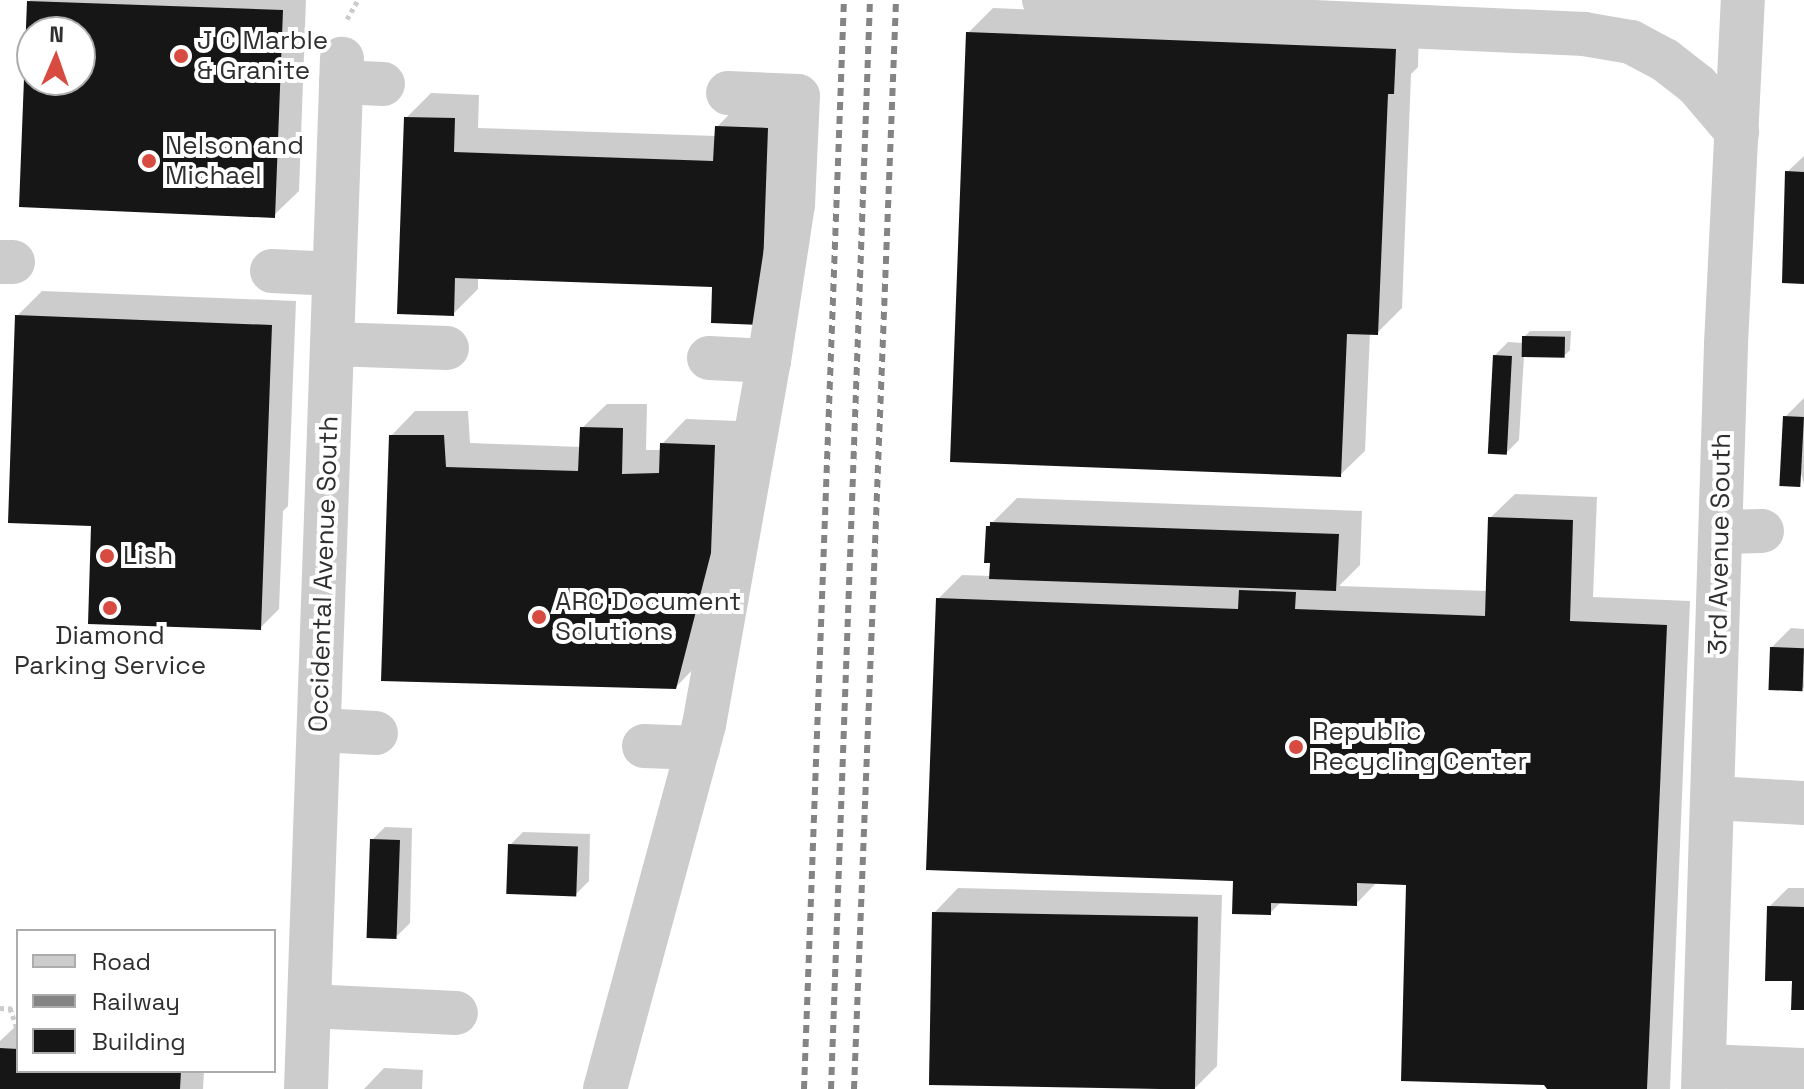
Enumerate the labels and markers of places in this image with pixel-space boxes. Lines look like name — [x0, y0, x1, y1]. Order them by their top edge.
place label: J C Marble & Granite — [197, 25, 328, 86]
marker: J C Marble & Granite — [172, 47, 190, 65]
place label: Nelson and Michael — [165, 130, 304, 192]
marker: Nelson and Michael — [140, 152, 158, 170]
place label: Lish — [123, 540, 173, 572]
marker: Lish — [98, 547, 116, 565]
place label: ARC Document Solutions — [555, 586, 741, 648]
marker: Diamond Parking Service — [101, 599, 119, 617]
marker: ARC Document Solutions — [530, 608, 548, 626]
place label: Diamond Parking Service — [14, 620, 206, 682]
place label: Republic Recycling Center — [1312, 716, 1527, 778]
marker: Republic Recycling Center — [1287, 738, 1305, 756]

